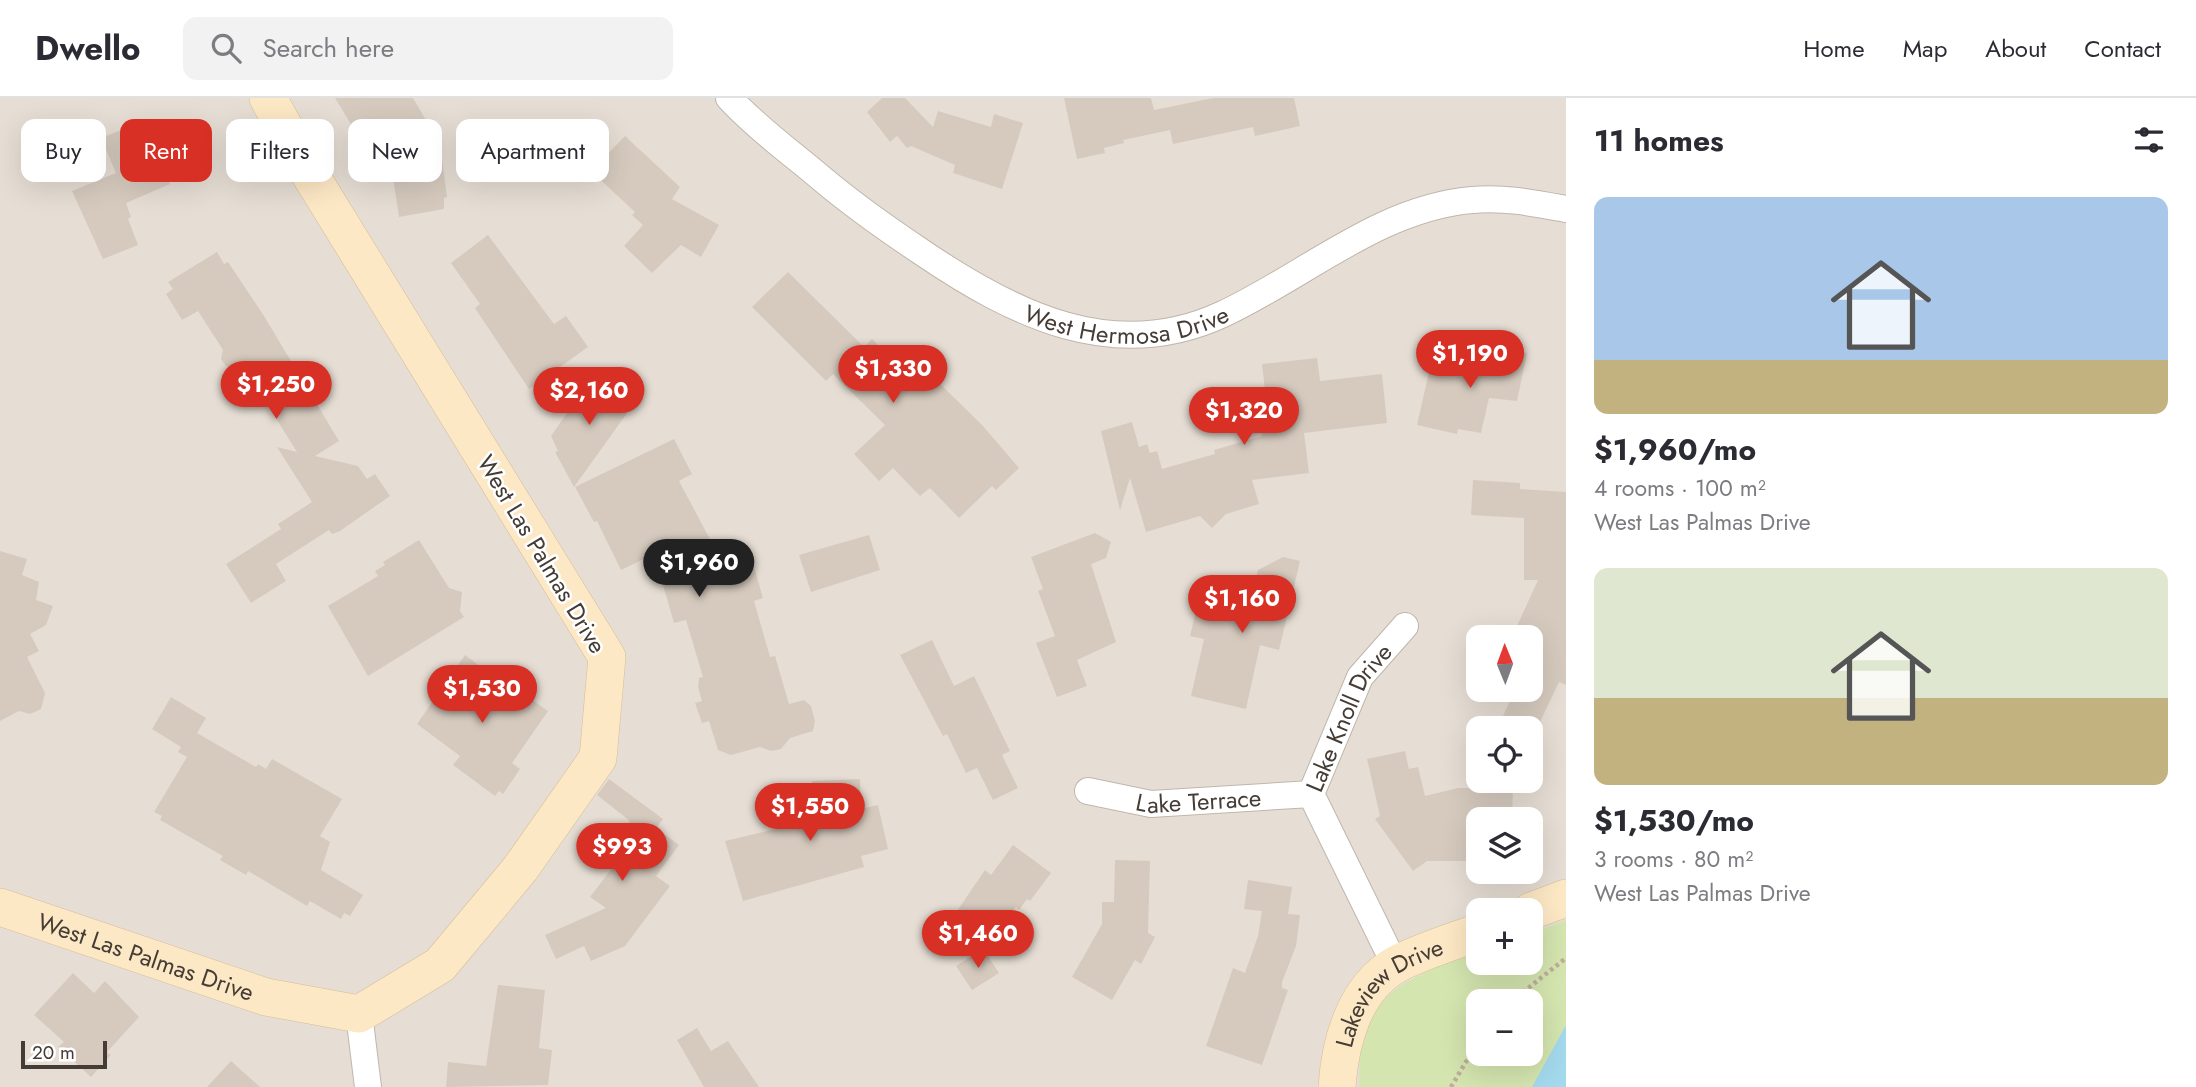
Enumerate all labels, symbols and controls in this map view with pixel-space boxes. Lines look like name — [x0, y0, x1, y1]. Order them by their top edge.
search box — [183, 17, 673, 80]
text: Dwello — [35, 25, 141, 72]
icon: search — [207, 29, 245, 67]
text: Search here — [263, 29, 394, 67]
text: Home — [1803, 31, 1865, 66]
text: Map — [1903, 31, 1947, 66]
text: About — [1985, 31, 2046, 66]
text: Contact — [2084, 31, 2161, 66]
chip: Buy — [21, 119, 106, 182]
chip: Rent — [120, 119, 212, 182]
chip: Filters — [226, 119, 334, 182]
chip: New — [348, 119, 442, 182]
chip: Apartment — [456, 119, 609, 182]
text: 11 homes — [1594, 119, 1724, 162]
icon: filters — [2130, 121, 2168, 159]
icon: home — [1818, 242, 1944, 368]
street label: West Hermosa Drive — [1021, 293, 1229, 321]
text: West Hermosa Drive — [1019, 295, 1234, 353]
pin: $1,190 — [1413, 330, 1527, 390]
text: $1,190 — [1432, 336, 1508, 370]
pin: $1,330 — [836, 345, 950, 405]
text: $1,330 — [854, 351, 932, 385]
pin: $1,250 — [219, 362, 333, 421]
text: $1,250 — [237, 367, 315, 401]
pin: $2,160 — [532, 368, 646, 427]
text: $2,160 — [549, 373, 629, 407]
pin: $1,320 — [1187, 388, 1301, 447]
text: $1,320 — [1205, 393, 1283, 427]
text: $1,960/mo — [1594, 428, 1756, 471]
street label: West Las Palmas Drive — [469, 448, 615, 660]
text: 4 rooms · 100 m² — [1594, 471, 1766, 505]
text: West Las Palmas Drive — [1594, 505, 1811, 539]
pin: $1,960 — [642, 540, 756, 599]
text: $1,960 — [659, 545, 739, 579]
pin: $1,160 — [1185, 575, 1299, 635]
text: $1,160 — [1204, 581, 1280, 615]
icon: home — [1818, 613, 1944, 739]
north arrow — [1466, 625, 1544, 702]
map controls — [1466, 625, 1543, 1066]
street label: Lake Knoll Drive — [1296, 635, 1400, 797]
pin: $1,530 — [425, 666, 539, 725]
text: $1,530 — [443, 671, 521, 705]
button: locate — [1466, 716, 1543, 793]
street label: Lake Terrace — [1133, 780, 1262, 822]
pin: $1,550 — [753, 784, 867, 843]
text: $1,550 — [771, 789, 849, 823]
text: $1,530/mo — [1594, 799, 1754, 842]
button: layers — [1466, 807, 1543, 884]
pin: $993 — [581, 824, 663, 883]
text: $993 — [592, 829, 652, 863]
text: 3 rooms · 80 m² — [1594, 842, 1753, 876]
text: West Las Palmas Drive — [1594, 876, 1811, 910]
button: + — [1466, 898, 1543, 975]
street label: West Las Palmas Drive — [33, 904, 259, 1009]
pin: $1,460 — [921, 910, 1035, 970]
text: $1,460 — [938, 916, 1018, 950]
street label: Lakeview Drive — [1326, 929, 1448, 1051]
button: − — [1466, 989, 1543, 1066]
scale bar — [21, 1038, 107, 1070]
text: 20 m — [32, 1039, 75, 1066]

